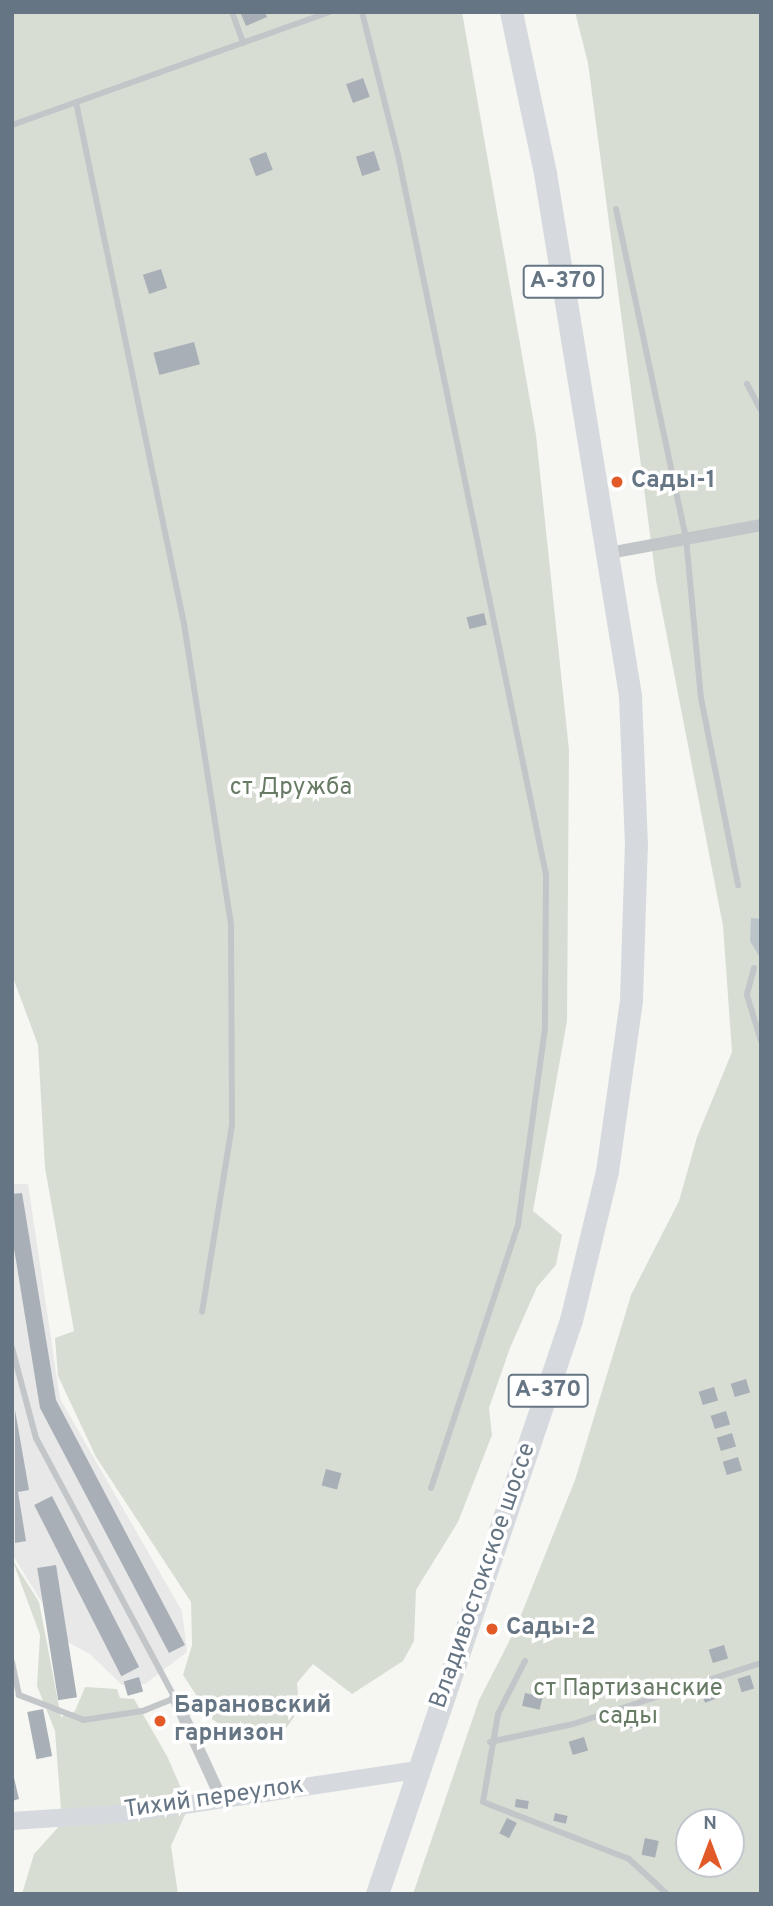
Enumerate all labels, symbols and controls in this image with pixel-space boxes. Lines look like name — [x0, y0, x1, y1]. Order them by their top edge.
road number: А-370 — [521, 262, 605, 302]
place label: Сады-1 — [631, 468, 716, 496]
marker: Сады-1 — [609, 474, 625, 490]
park label: ст Дружба — [230, 775, 352, 803]
road number: А-370 — [506, 1372, 590, 1410]
street label: Владивостокское шоссе — [425, 1439, 543, 1713]
place label: Сады-2 — [506, 1615, 596, 1643]
marker: Сады-2 — [484, 1621, 500, 1637]
park label: ст Партизанские сады — [533, 1676, 723, 1732]
place label: Барановский гарнизон — [174, 1693, 331, 1749]
marker: Барановский гарнизон — [152, 1713, 168, 1729]
street label: Тихий переулок — [122, 1772, 306, 1826]
north arrow — [675, 1808, 745, 1878]
text: N — [703, 1812, 717, 1836]

